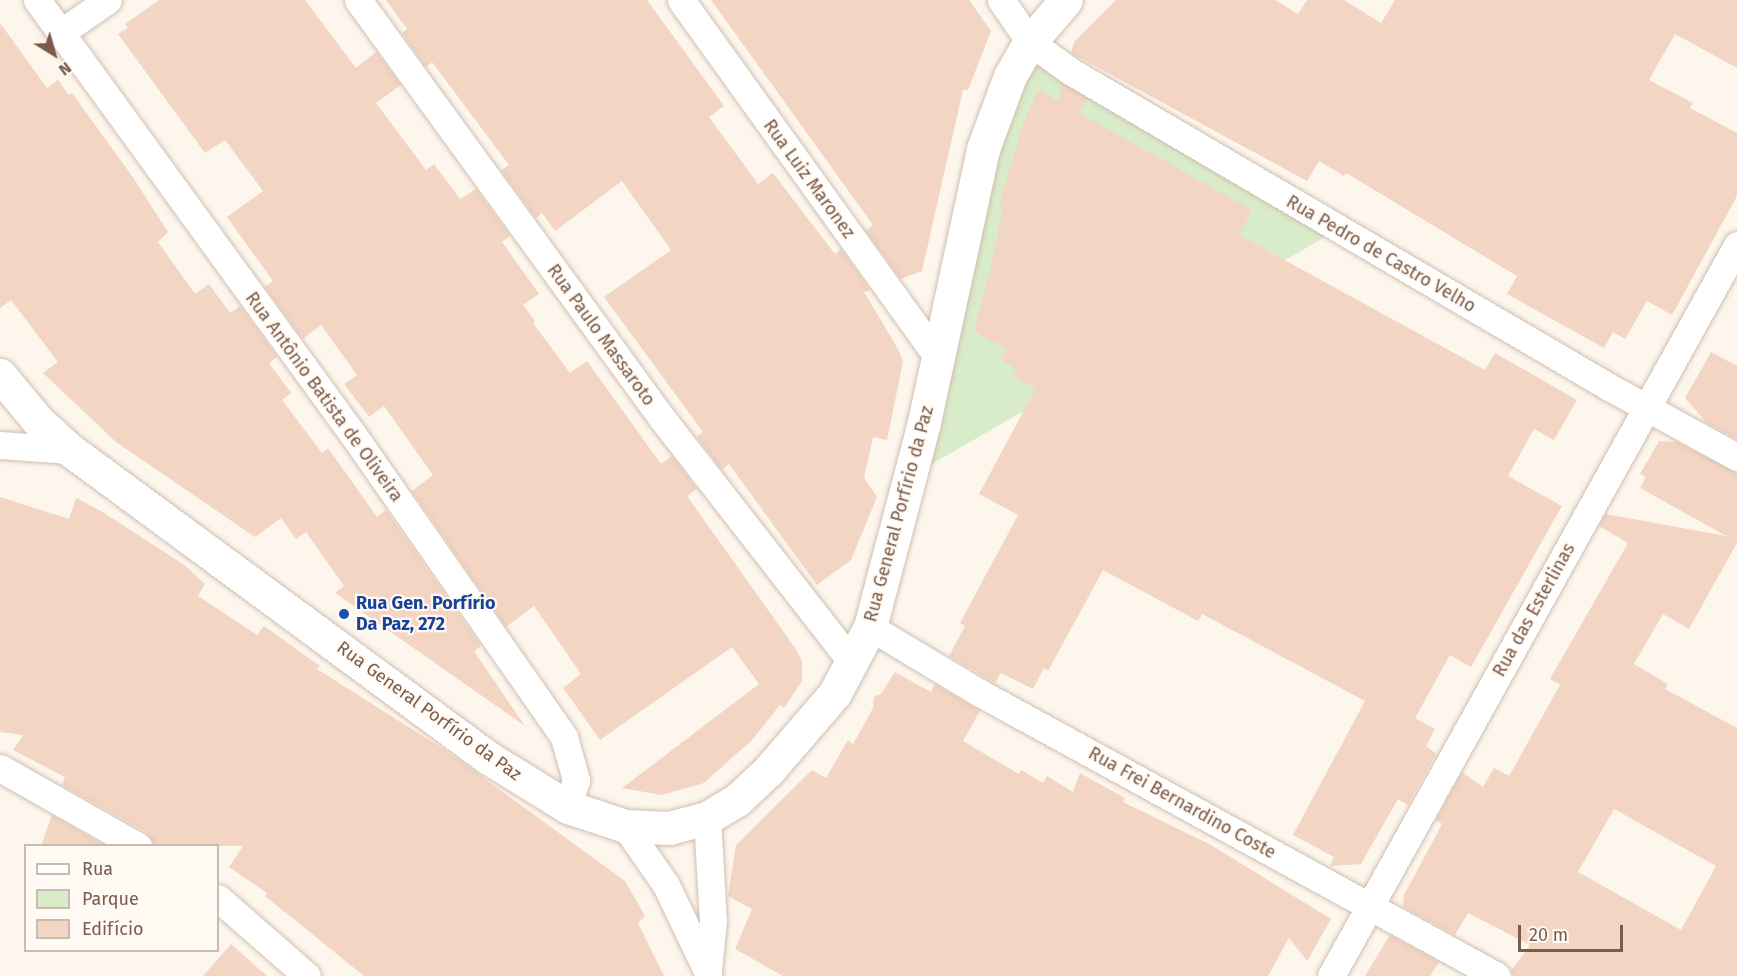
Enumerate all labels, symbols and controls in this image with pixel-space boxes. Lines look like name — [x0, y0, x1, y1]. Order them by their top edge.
north arrow — [24, 24, 84, 84]
text: N — [55, 58, 75, 80]
street label: Rua Luiz Maronez — [759, 115, 859, 243]
street label: Rua Pedro de Castro Velho — [1282, 191, 1480, 317]
street label: Rua Paulo Massaroto — [542, 260, 660, 410]
street label: Rua Antônio Batista de Oliveira — [241, 288, 407, 506]
street label: Rua General Porfírio da Paz — [860, 404, 938, 624]
street label: Rua das Esterlinas — [1488, 539, 1580, 681]
place label: Rua Gen. Porfírio Da Paz, 272 — [356, 593, 495, 636]
marker: Rua Gen. Porfírio Da Paz, 272 — [337, 607, 351, 621]
street label: Rua General Porfírio da Paz — [333, 637, 525, 785]
street label: Rua Frei Bernardino Coste — [1084, 742, 1280, 864]
legend — [24, 844, 219, 952]
text: Rua — [82, 858, 113, 880]
text: Parque — [82, 888, 139, 910]
scale bar — [1521, 913, 1626, 951]
text: Edifício — [82, 918, 144, 940]
text: 20 m — [1529, 924, 1568, 946]

